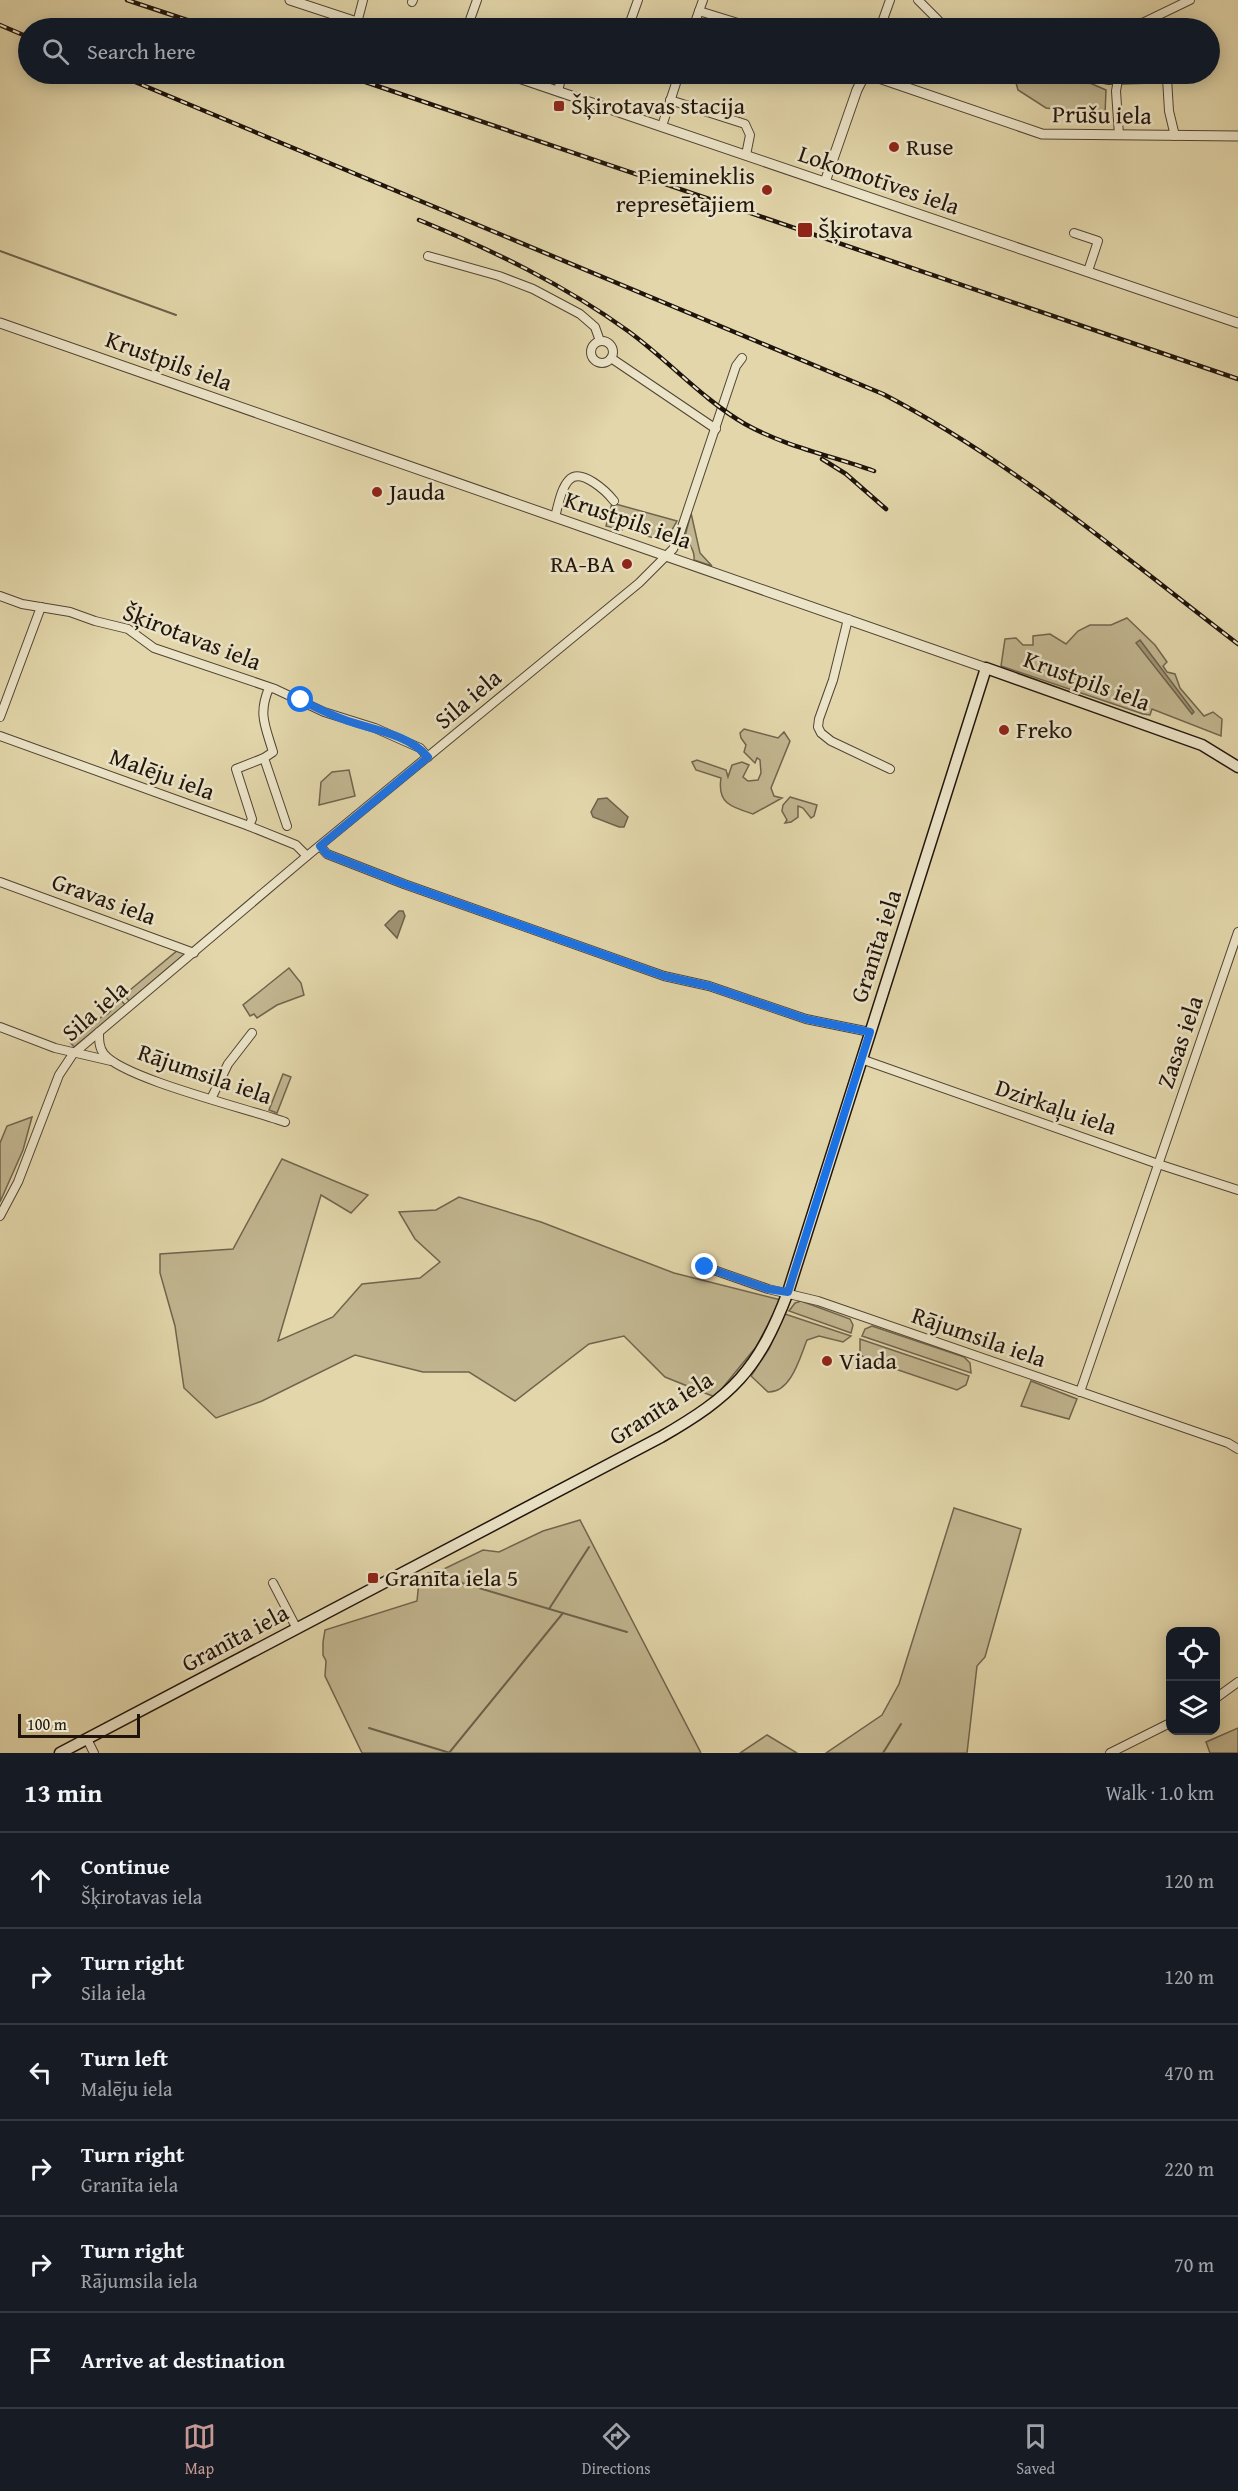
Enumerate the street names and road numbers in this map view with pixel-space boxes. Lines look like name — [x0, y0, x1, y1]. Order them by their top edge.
street label: Prūšu iela — [1052, 96, 1153, 133]
street label: Lokomotīves iela — [794, 136, 965, 224]
street label: Krustpils iela — [101, 321, 238, 400]
street label: Krustpils iela — [560, 481, 697, 558]
street label: Šķirotavas iela — [118, 594, 267, 679]
street label: Krustpils iela — [1019, 641, 1156, 720]
street label: Sila iela — [427, 660, 509, 737]
street label: Malēju iela — [105, 738, 220, 809]
street label: Gravas iela — [47, 864, 162, 934]
street label: Granīta iela — [841, 884, 910, 1007]
street label: Sila iela — [54, 971, 136, 1049]
street label: Zasas iela — [1147, 990, 1212, 1093]
street label: Rājumsila iela — [133, 1034, 278, 1113]
street label: Dzirkaļu iela — [991, 1069, 1122, 1144]
street label: Rājumsila iela — [907, 1297, 1052, 1376]
street label: Granīta iela — [602, 1362, 720, 1453]
street label: Granīta iela — [175, 1594, 295, 1680]

